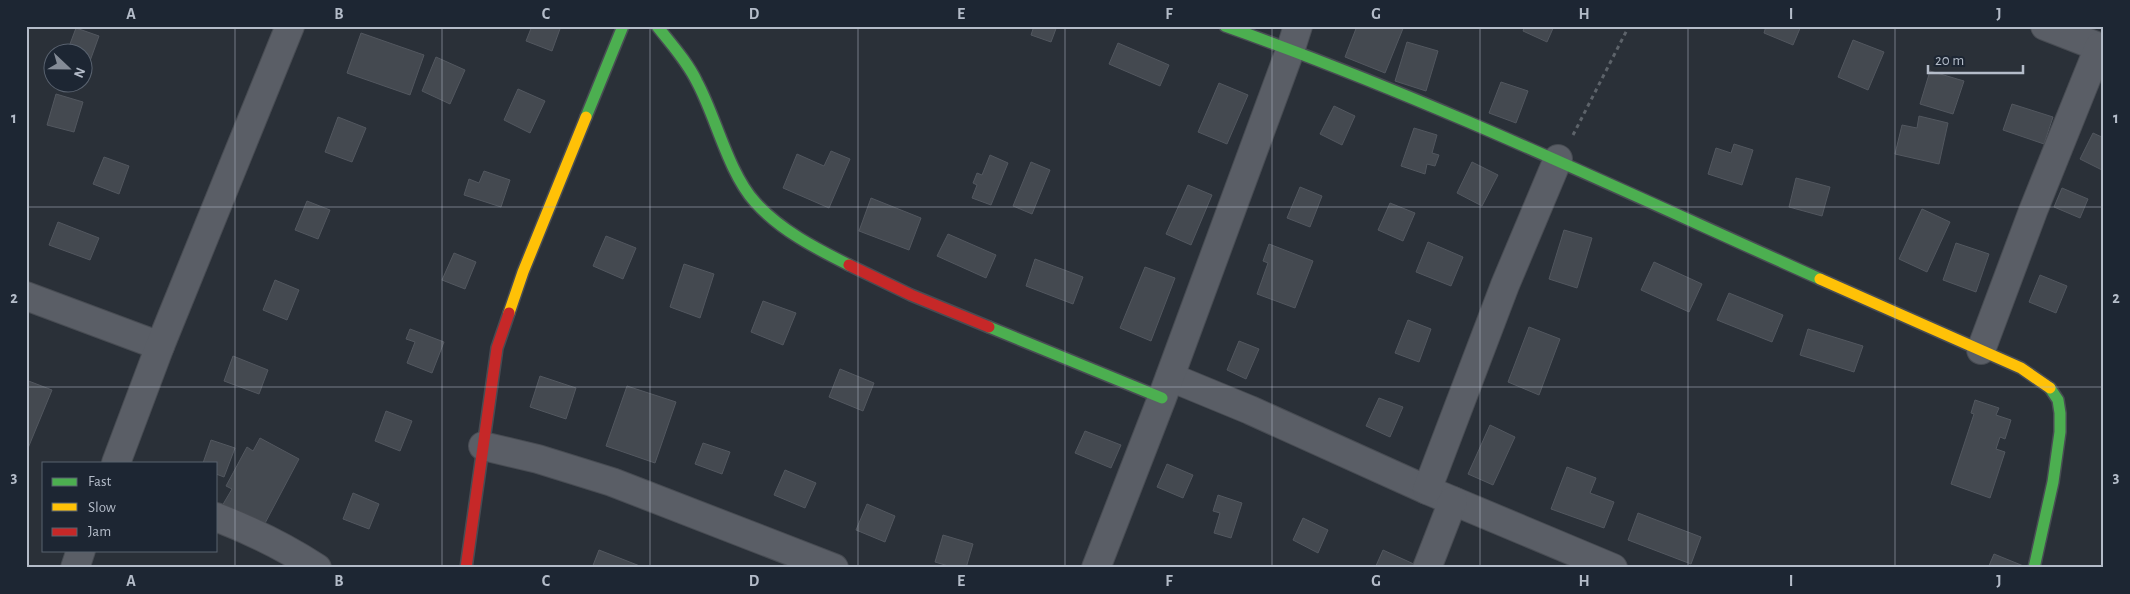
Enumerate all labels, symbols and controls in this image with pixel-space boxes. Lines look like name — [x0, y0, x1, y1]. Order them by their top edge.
text: A — [126, 6, 136, 22]
text: B — [334, 6, 344, 22]
text: C — [542, 6, 551, 22]
text: D — [749, 6, 760, 22]
text: E — [957, 6, 965, 22]
text: F — [1165, 6, 1173, 22]
text: G — [1371, 6, 1381, 22]
text: H — [1578, 6, 1590, 22]
text: I — [1789, 6, 1793, 22]
text: J — [1996, 6, 2002, 22]
north arrow — [42, 42, 92, 92]
scale bar — [1928, 42, 2022, 74]
text: 20 m — [1935, 53, 1964, 68]
text: N — [71, 65, 87, 80]
text: 1 — [11, 110, 17, 126]
text: 1 — [2113, 110, 2119, 126]
text: 2 — [10, 290, 18, 306]
text: 2 — [2112, 290, 2120, 306]
legend — [42, 462, 218, 552]
text: 3 — [11, 469, 18, 485]
text: 3 — [2113, 469, 2120, 485]
text: Fast — [88, 474, 112, 489]
text: Slow — [88, 500, 116, 515]
text: Jam — [88, 524, 111, 539]
text: A — [126, 573, 136, 589]
text: B — [334, 573, 344, 589]
text: C — [542, 573, 551, 589]
text: D — [749, 573, 760, 589]
text: E — [957, 573, 965, 589]
text: F — [1165, 573, 1173, 589]
text: G — [1371, 573, 1381, 589]
text: H — [1578, 573, 1590, 589]
text: I — [1789, 573, 1793, 589]
text: J — [1996, 573, 2002, 589]

